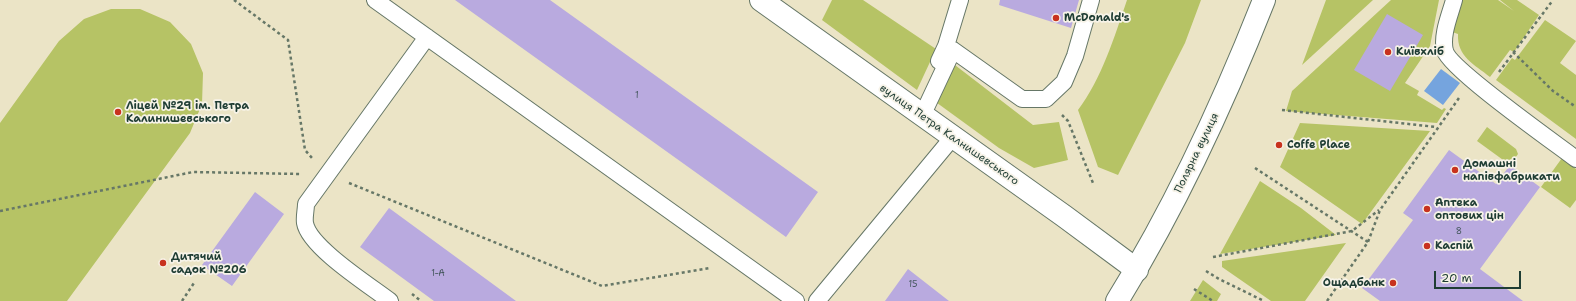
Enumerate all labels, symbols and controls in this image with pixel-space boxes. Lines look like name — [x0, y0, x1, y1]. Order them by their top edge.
place label: McDonald's — [1064, 11, 1130, 25]
marker: McDonald's — [1051, 13, 1061, 23]
place label: Київхліб — [1396, 45, 1444, 59]
marker: Київхліб — [1383, 47, 1393, 57]
street label: вулиця Петра Калнишевського — [877, 82, 1021, 188]
house number: 1 — [635, 91, 639, 101]
place label: Ліцей №29 ім. Петра Калинишевського — [126, 99, 249, 125]
marker: Ліцей №29 ім. Петра Калинишевського — [113, 107, 123, 117]
street label: Полярна вулиця — [1172, 111, 1222, 195]
place label: Coffe Place — [1287, 138, 1350, 152]
marker: Coffe Place — [1274, 140, 1284, 150]
place label: Домашні напівфабрикати — [1463, 157, 1560, 183]
marker: Домашні напівфабрикати — [1450, 165, 1460, 175]
place label: Аптека оптових цін — [1435, 196, 1504, 222]
marker: Аптека оптових цін — [1422, 204, 1432, 214]
house number: 8 — [1456, 227, 1462, 237]
place label: Каспій — [1435, 239, 1473, 253]
marker: Каспій — [1422, 241, 1432, 251]
place label: Дитячий садок №206 — [171, 250, 246, 276]
marker: Дитячий садок №206 — [158, 258, 168, 268]
scale bar — [1436, 263, 1523, 289]
house number: 1-А — [431, 269, 445, 279]
text: 20 m — [1441, 270, 1472, 286]
place label: Ощадбанк — [1323, 276, 1385, 290]
marker: Ощадбанк — [1388, 278, 1398, 288]
house number: 15 — [908, 280, 918, 290]

